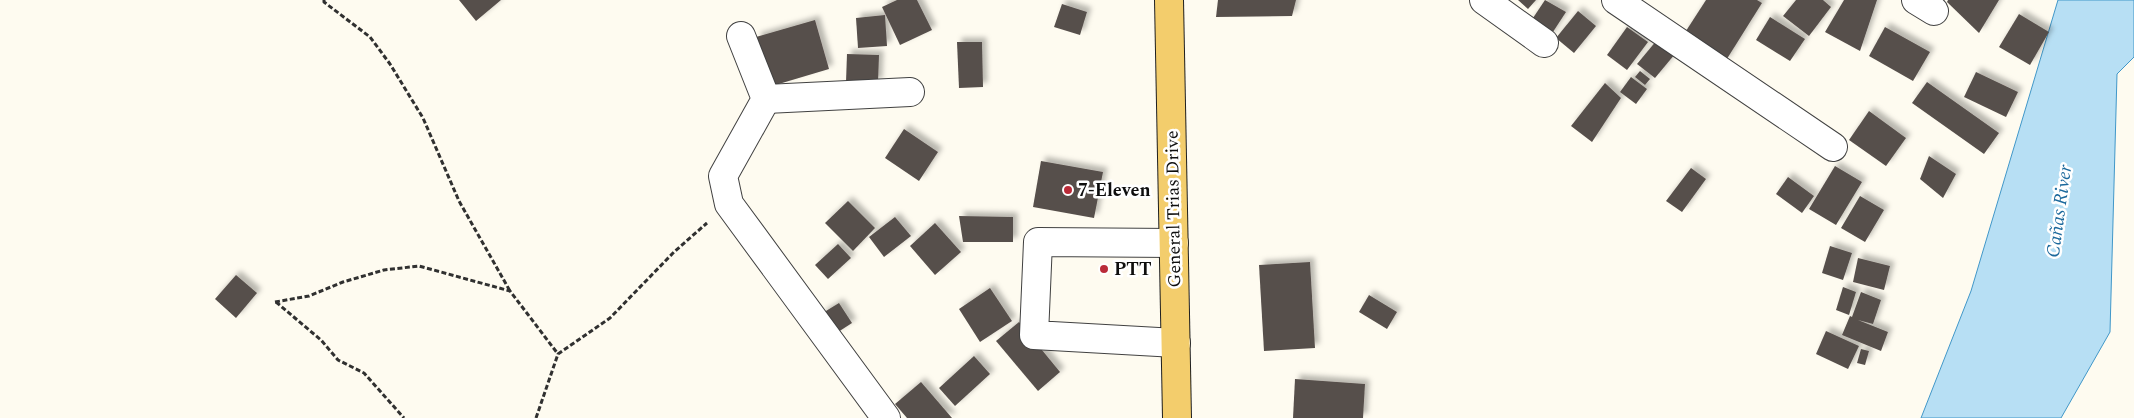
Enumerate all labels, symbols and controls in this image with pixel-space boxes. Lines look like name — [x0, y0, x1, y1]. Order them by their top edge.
street label: General Trias Drive — [1159, 130, 1188, 288]
water label: Cañas River — [2039, 162, 2080, 260]
place label: 7-Eleven — [1078, 177, 1151, 204]
marker: 7-Eleven — [1062, 184, 1074, 196]
place label: PTT — [1114, 256, 1152, 283]
marker: PTT — [1098, 263, 1110, 275]

